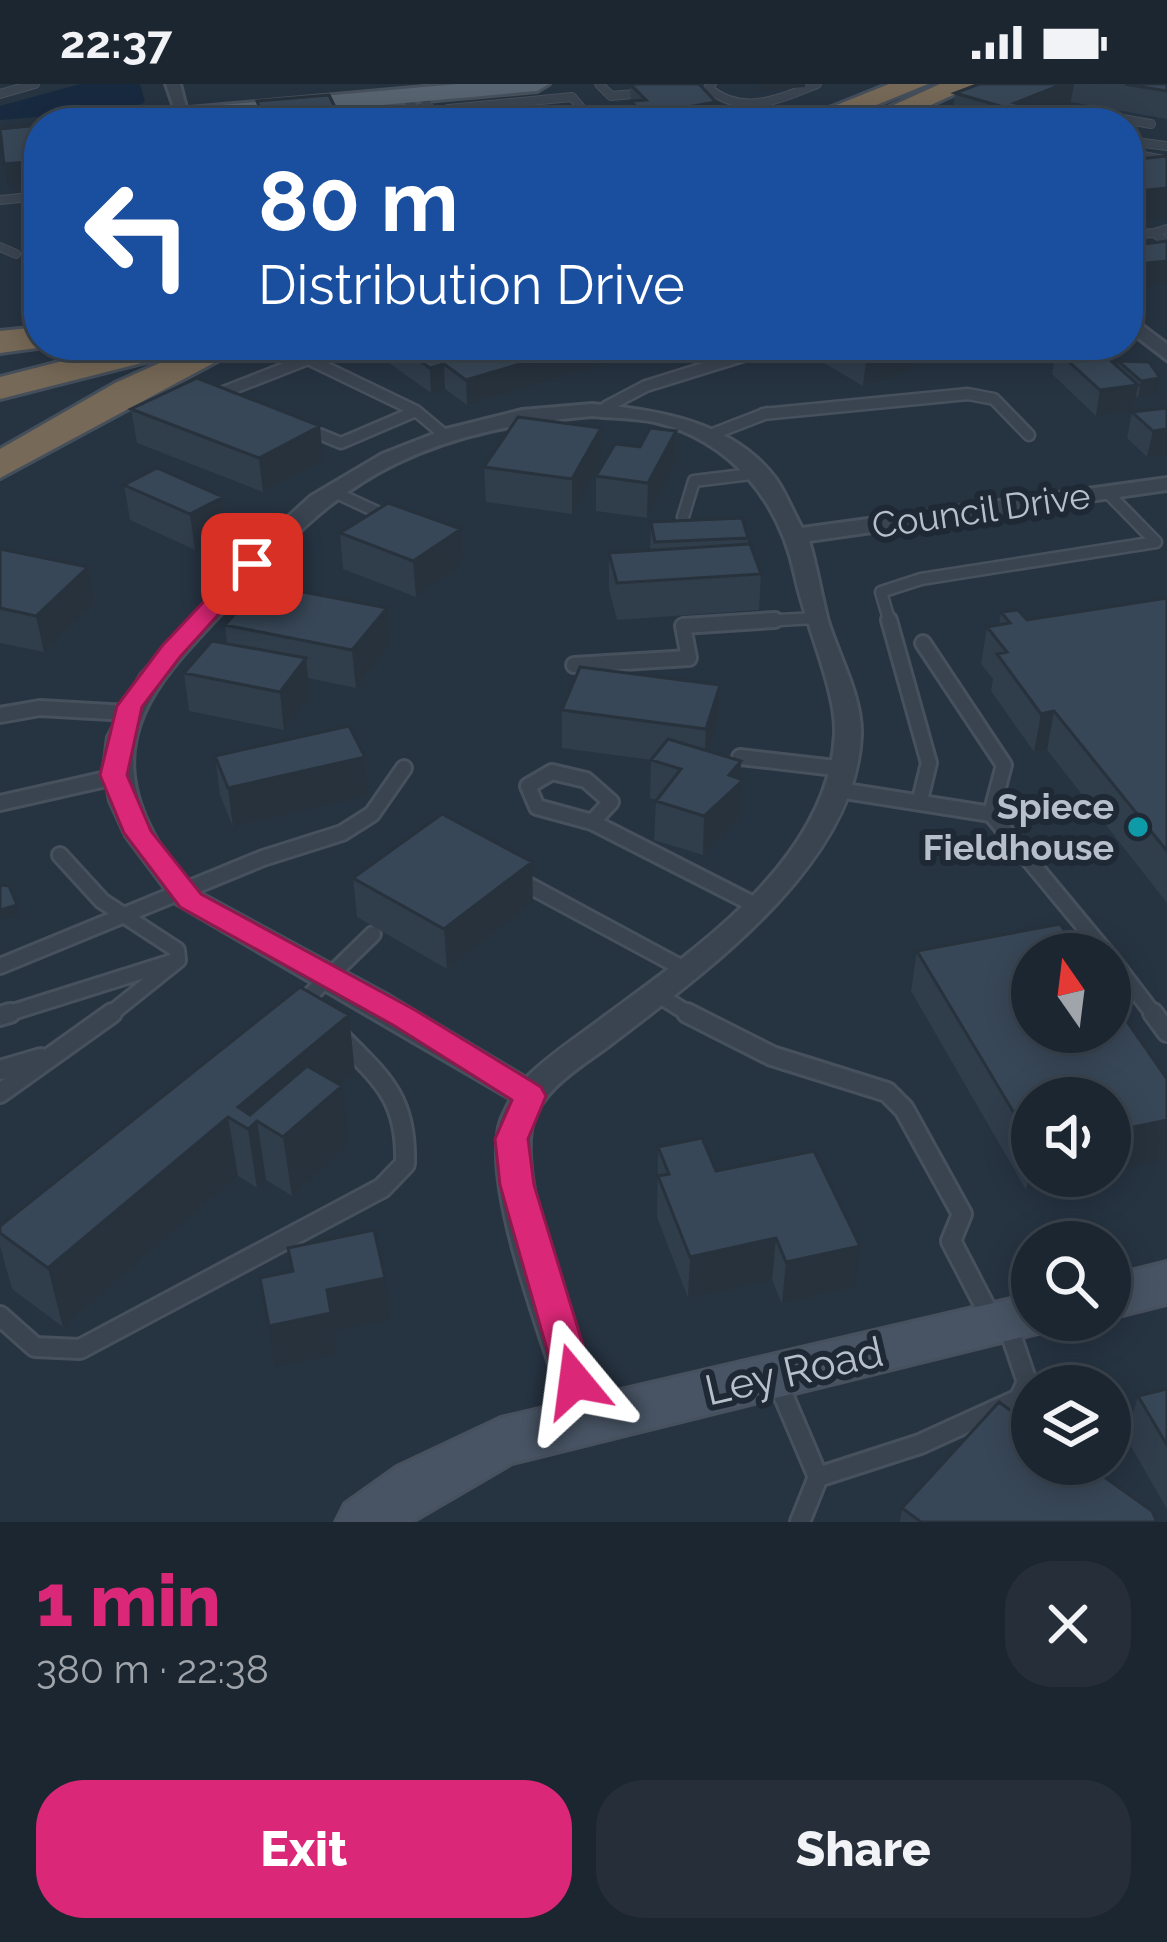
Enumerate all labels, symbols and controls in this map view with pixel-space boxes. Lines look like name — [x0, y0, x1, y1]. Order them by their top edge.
text: 22:37 — [60, 16, 172, 69]
text: 80 m — [258, 152, 459, 251]
icon: left — [60, 156, 216, 312]
text: Distribution Drive — [258, 253, 685, 317]
street label: Council Drive — [869, 474, 1093, 546]
pin — [201, 513, 303, 615]
icon: arrive — [219, 531, 285, 597]
place label: Spiece Fieldhouse — [923, 785, 1114, 868]
marker: Spiece Fieldhouse — [1125, 814, 1151, 840]
north arrow — [1011, 933, 1131, 1053]
map controls — [1011, 933, 1131, 1485]
button: sound — [1011, 1077, 1131, 1197]
button: search — [1011, 1221, 1131, 1341]
position arrow — [512, 1318, 638, 1444]
street label: Ley Road — [700, 1327, 888, 1415]
button: layers — [1011, 1365, 1131, 1485]
text: 1 min — [36, 1558, 221, 1643]
button: close — [1005, 1561, 1131, 1687]
text: 380 m · 22:38 — [36, 1646, 269, 1692]
button: Exit — [36, 1780, 572, 1918]
button: Share — [596, 1780, 1131, 1918]

